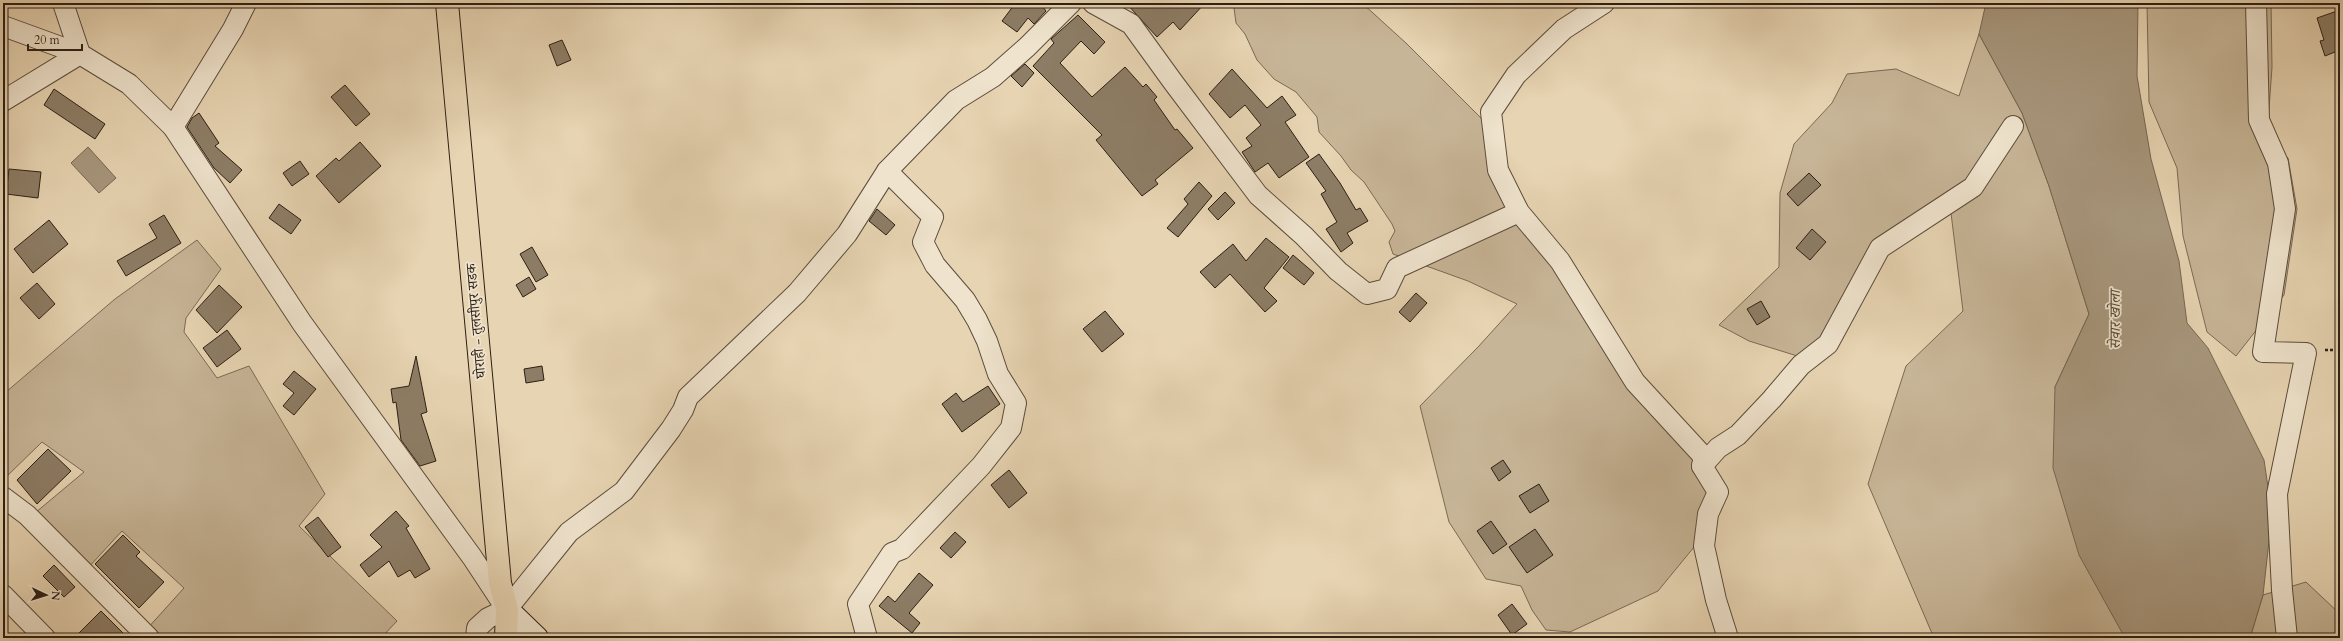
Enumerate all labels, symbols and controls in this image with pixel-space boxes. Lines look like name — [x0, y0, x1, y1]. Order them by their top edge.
scale bar — [28, 26, 82, 52]
text: 20 m — [34, 32, 61, 48]
street label: घोराही - तुलसीपुर सडक — [461, 262, 491, 380]
water label: सेवार खोला — [2105, 287, 2125, 350]
north arrow — [26, 575, 66, 615]
text: N — [48, 590, 63, 601]

